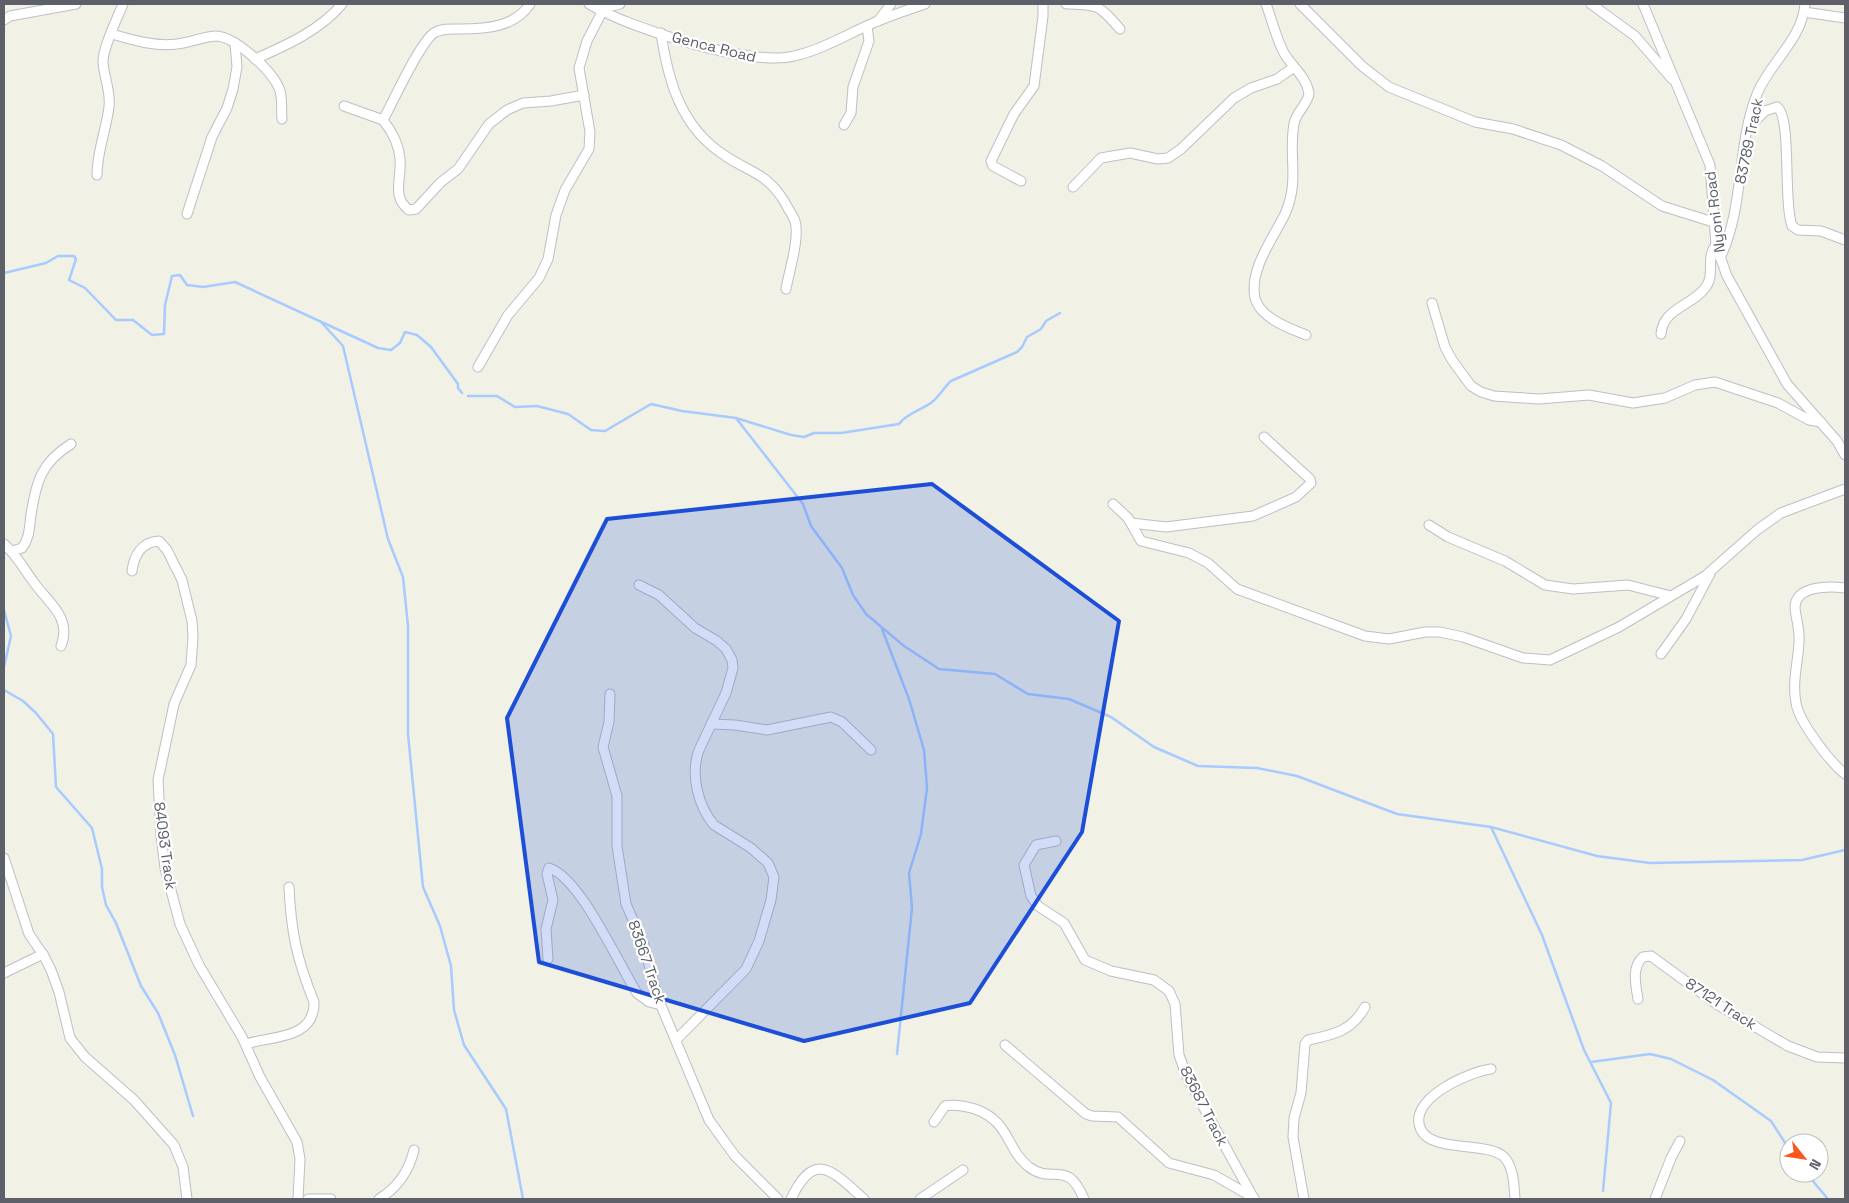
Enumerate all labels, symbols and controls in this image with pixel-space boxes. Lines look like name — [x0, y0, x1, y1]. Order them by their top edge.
street label: Genca Road — [670, 27, 758, 66]
street label: 83789 Track — [1730, 96, 1767, 186]
street label: Nyoni Road — [1700, 170, 1729, 254]
street label: 84093 Track — [150, 801, 181, 891]
street label: 83667 Track — [624, 918, 671, 1006]
street label: 87121 Track — [1682, 974, 1760, 1034]
street label: 83687 Track — [1176, 1063, 1233, 1149]
north arrow — [1779, 1133, 1829, 1183]
text: N — [1805, 1156, 1825, 1173]

